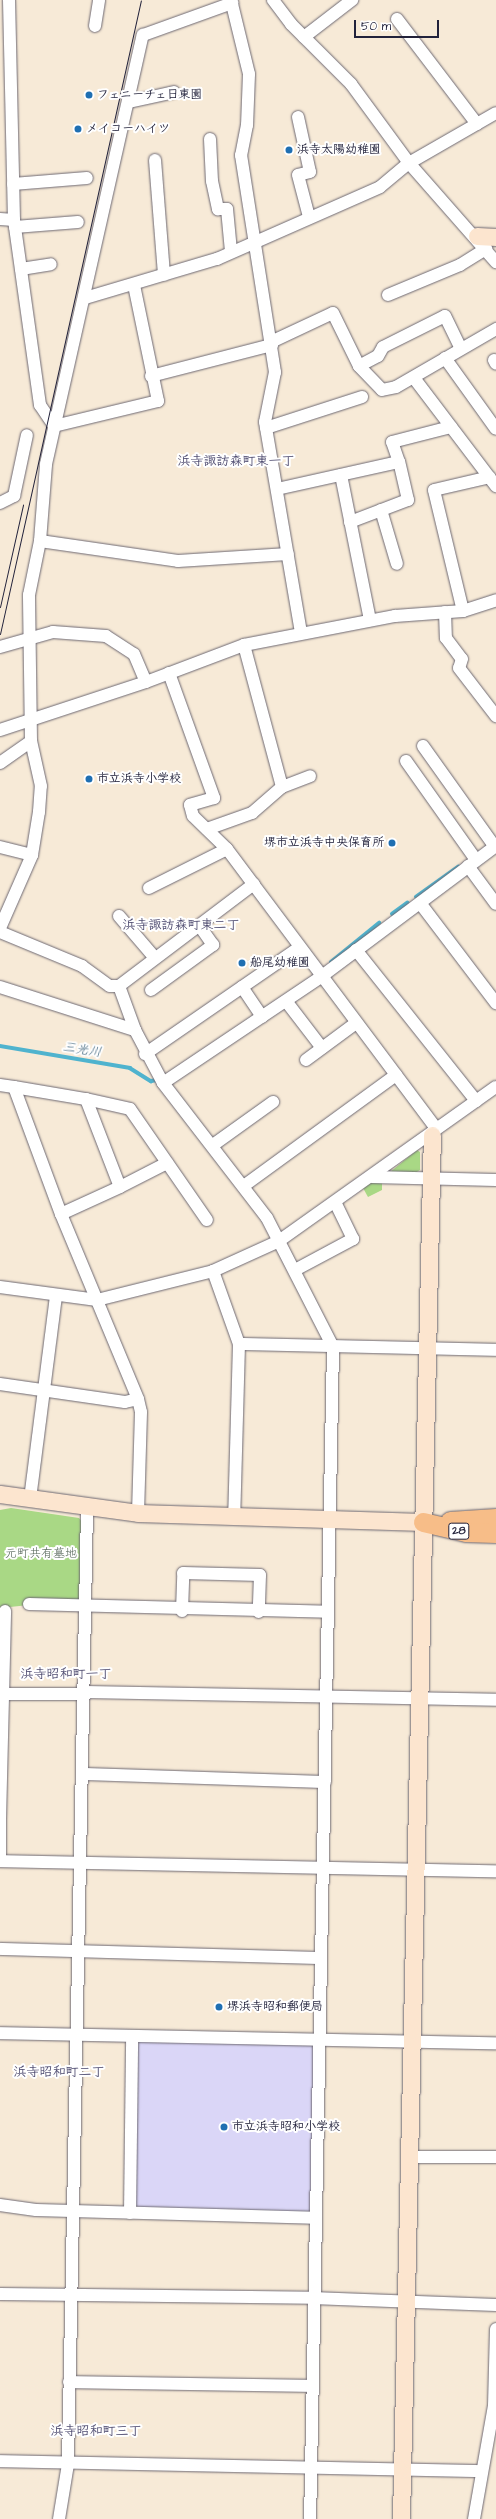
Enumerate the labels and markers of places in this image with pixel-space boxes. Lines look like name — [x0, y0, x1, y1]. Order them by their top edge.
place label: フェニーチェ日東園 — [97, 88, 205, 102]
marker: フェニーチェ日東園 — [84, 90, 94, 100]
place label: メイコーハイツ — [86, 122, 170, 136]
marker: メイコーハイツ — [73, 124, 83, 134]
place label: 浜寺太陽幼稚園 — [297, 143, 381, 157]
marker: 浜寺太陽幼稚園 — [284, 145, 294, 155]
place label: 市立浜寺小学校 — [97, 772, 181, 786]
marker: 市立浜寺小学校 — [84, 774, 94, 784]
place label: 堺市立浜寺中央保育所 — [264, 836, 384, 850]
marker: 堺市立浜寺中央保育所 — [387, 838, 397, 848]
place label: 船尾幼稚園 — [250, 956, 310, 970]
marker: 船尾幼稚園 — [237, 958, 247, 968]
place label: 堺浜寺昭和郵便局 — [227, 2000, 323, 2014]
marker: 堺浜寺昭和郵便局 — [214, 2002, 224, 2012]
place label: 市立浜寺昭和小学校 — [232, 2120, 340, 2134]
marker: 市立浜寺昭和小学校 — [219, 2122, 229, 2132]

